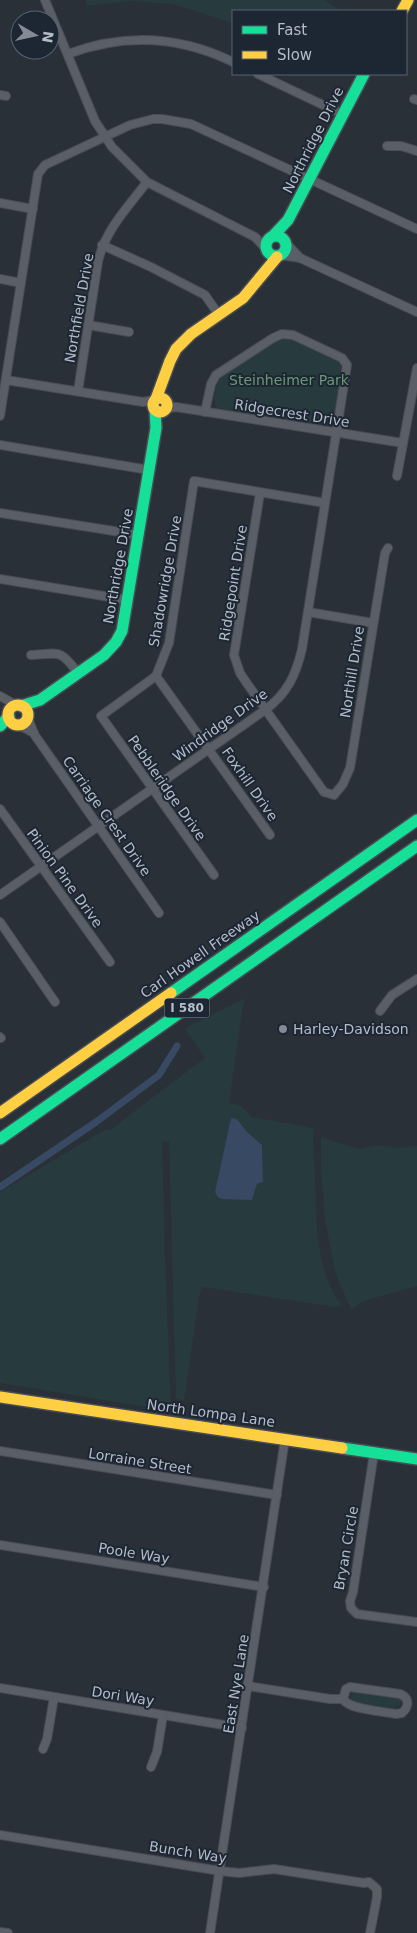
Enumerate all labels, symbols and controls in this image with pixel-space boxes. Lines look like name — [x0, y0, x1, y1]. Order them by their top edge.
north arrow — [10, 10, 60, 60]
legend — [232, 10, 407, 75]
text: Fast — [277, 21, 307, 39]
text: N — [39, 30, 57, 44]
text: Slow — [277, 46, 312, 64]
street label: Northridge Drive — [279, 84, 347, 196]
street label: Northfield Drive — [61, 252, 97, 364]
park label: Steinheimer Park — [229, 372, 350, 388]
street label: Ridgecrest Drive — [233, 396, 351, 430]
street label: Northridge Drive — [100, 507, 136, 625]
street label: Shadowridge Drive — [146, 514, 184, 648]
street label: Ridgepoint Drive — [216, 524, 250, 642]
street label: Northill Drive — [337, 625, 367, 719]
street label: Windridge Drive — [170, 685, 270, 765]
street label: Pebbleridge Drive — [125, 732, 209, 844]
street label: Foxhill Drive — [219, 744, 281, 824]
street label: Carriage Crest Drive — [60, 753, 154, 879]
street label: Pinion Pine Drive — [24, 826, 106, 930]
street label: Carl Howell Freeway — [137, 907, 263, 1001]
road number: I 580 — [164, 998, 210, 1018]
place label: Harley-Davidson — [293, 1021, 409, 1037]
marker: Harley-Davidson — [277, 1023, 289, 1035]
street label: North Lompa Lane — [146, 1396, 276, 1430]
street label: Lorraine Street — [87, 1445, 193, 1477]
street label: Bryan Circle — [331, 1505, 361, 1591]
street label: Poole Way — [97, 1539, 171, 1567]
street label: East Nye Lane — [220, 1633, 252, 1735]
street label: Dori Way — [91, 1683, 155, 1709]
street label: Bunch Way — [148, 1838, 228, 1866]

